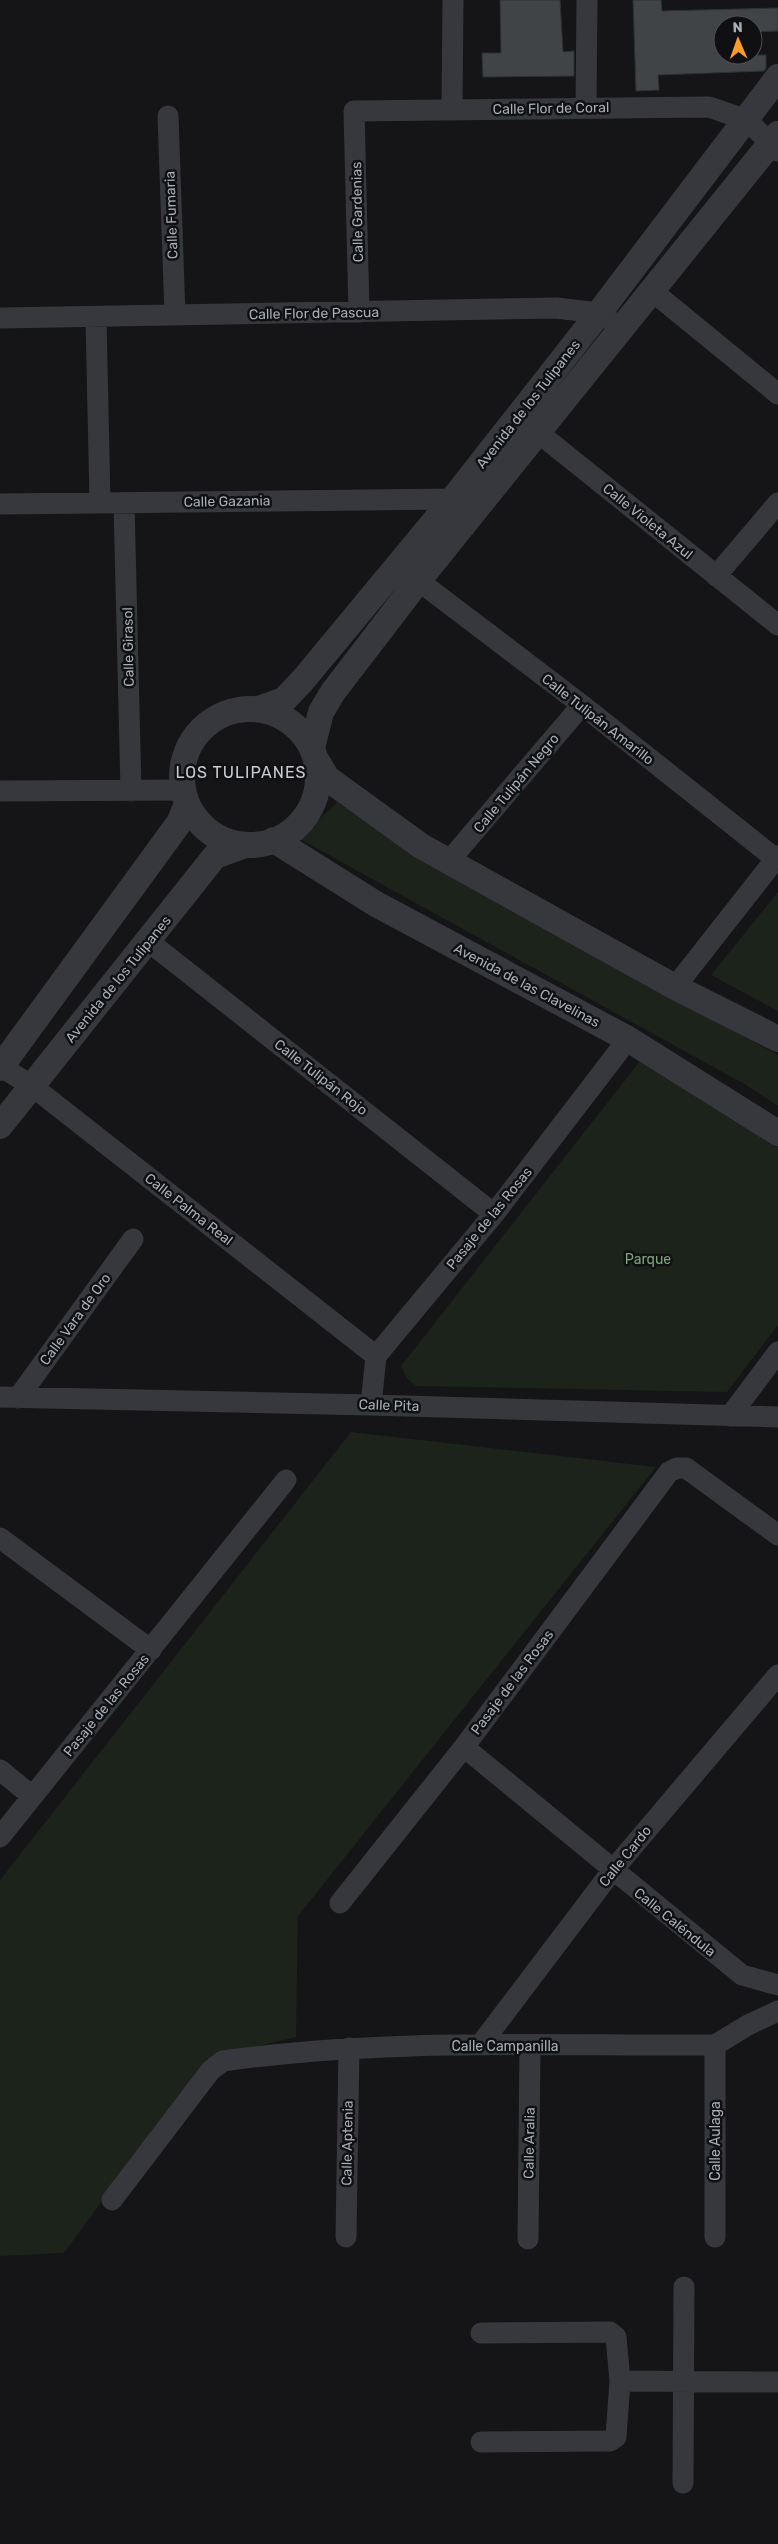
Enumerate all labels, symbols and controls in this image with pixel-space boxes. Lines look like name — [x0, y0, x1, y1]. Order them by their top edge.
north arrow — [713, 15, 763, 65]
text: N — [732, 19, 743, 36]
street label: Calle Flor de Coral — [493, 99, 609, 118]
street label: Calle Gardenias — [348, 162, 367, 262]
street label: Calle Fumaria — [161, 171, 182, 259]
street label: Calle Flor de Pascua — [249, 304, 379, 323]
street label: Avenida de los Tulipanes — [473, 337, 584, 472]
street label: Calle Violeta Azul — [599, 480, 696, 563]
street label: Calle Gazania — [183, 492, 271, 511]
street label: Calle Girasol — [119, 607, 138, 687]
street label: Calle Tulipán Amarillo — [538, 670, 657, 768]
street label: Calle Tulipán Negro — [470, 730, 563, 836]
district label: LOS TULIPANES — [175, 763, 307, 782]
street label: Avenida de los Tulipanes — [62, 912, 175, 1046]
street label: Avenida de las Clavelinas — [451, 940, 603, 1031]
street label: Calle Tulipán Rojo — [271, 1036, 371, 1119]
street label: Pasaje de las Rosas — [443, 1164, 536, 1273]
street label: Calle Palma Real — [141, 1170, 236, 1249]
park label: Parque — [625, 1251, 671, 1268]
street label: Calle Vara de Oro — [36, 1270, 114, 1369]
street label: Calle Pita — [358, 1396, 420, 1415]
street label: Pasaje de las Rosas — [467, 1627, 557, 1738]
street label: Pasaje de las Rosas — [60, 1651, 153, 1760]
street label: Calle Cardo — [596, 1822, 655, 1890]
street label: Calle Caléndula — [631, 1884, 719, 1960]
street label: Calle Campanilla — [451, 2038, 559, 2055]
street label: Calle Aptenia — [338, 2100, 357, 2186]
street label: Calle Aulaga — [707, 2101, 724, 2181]
street label: Calle Aralia — [520, 2107, 539, 2179]

